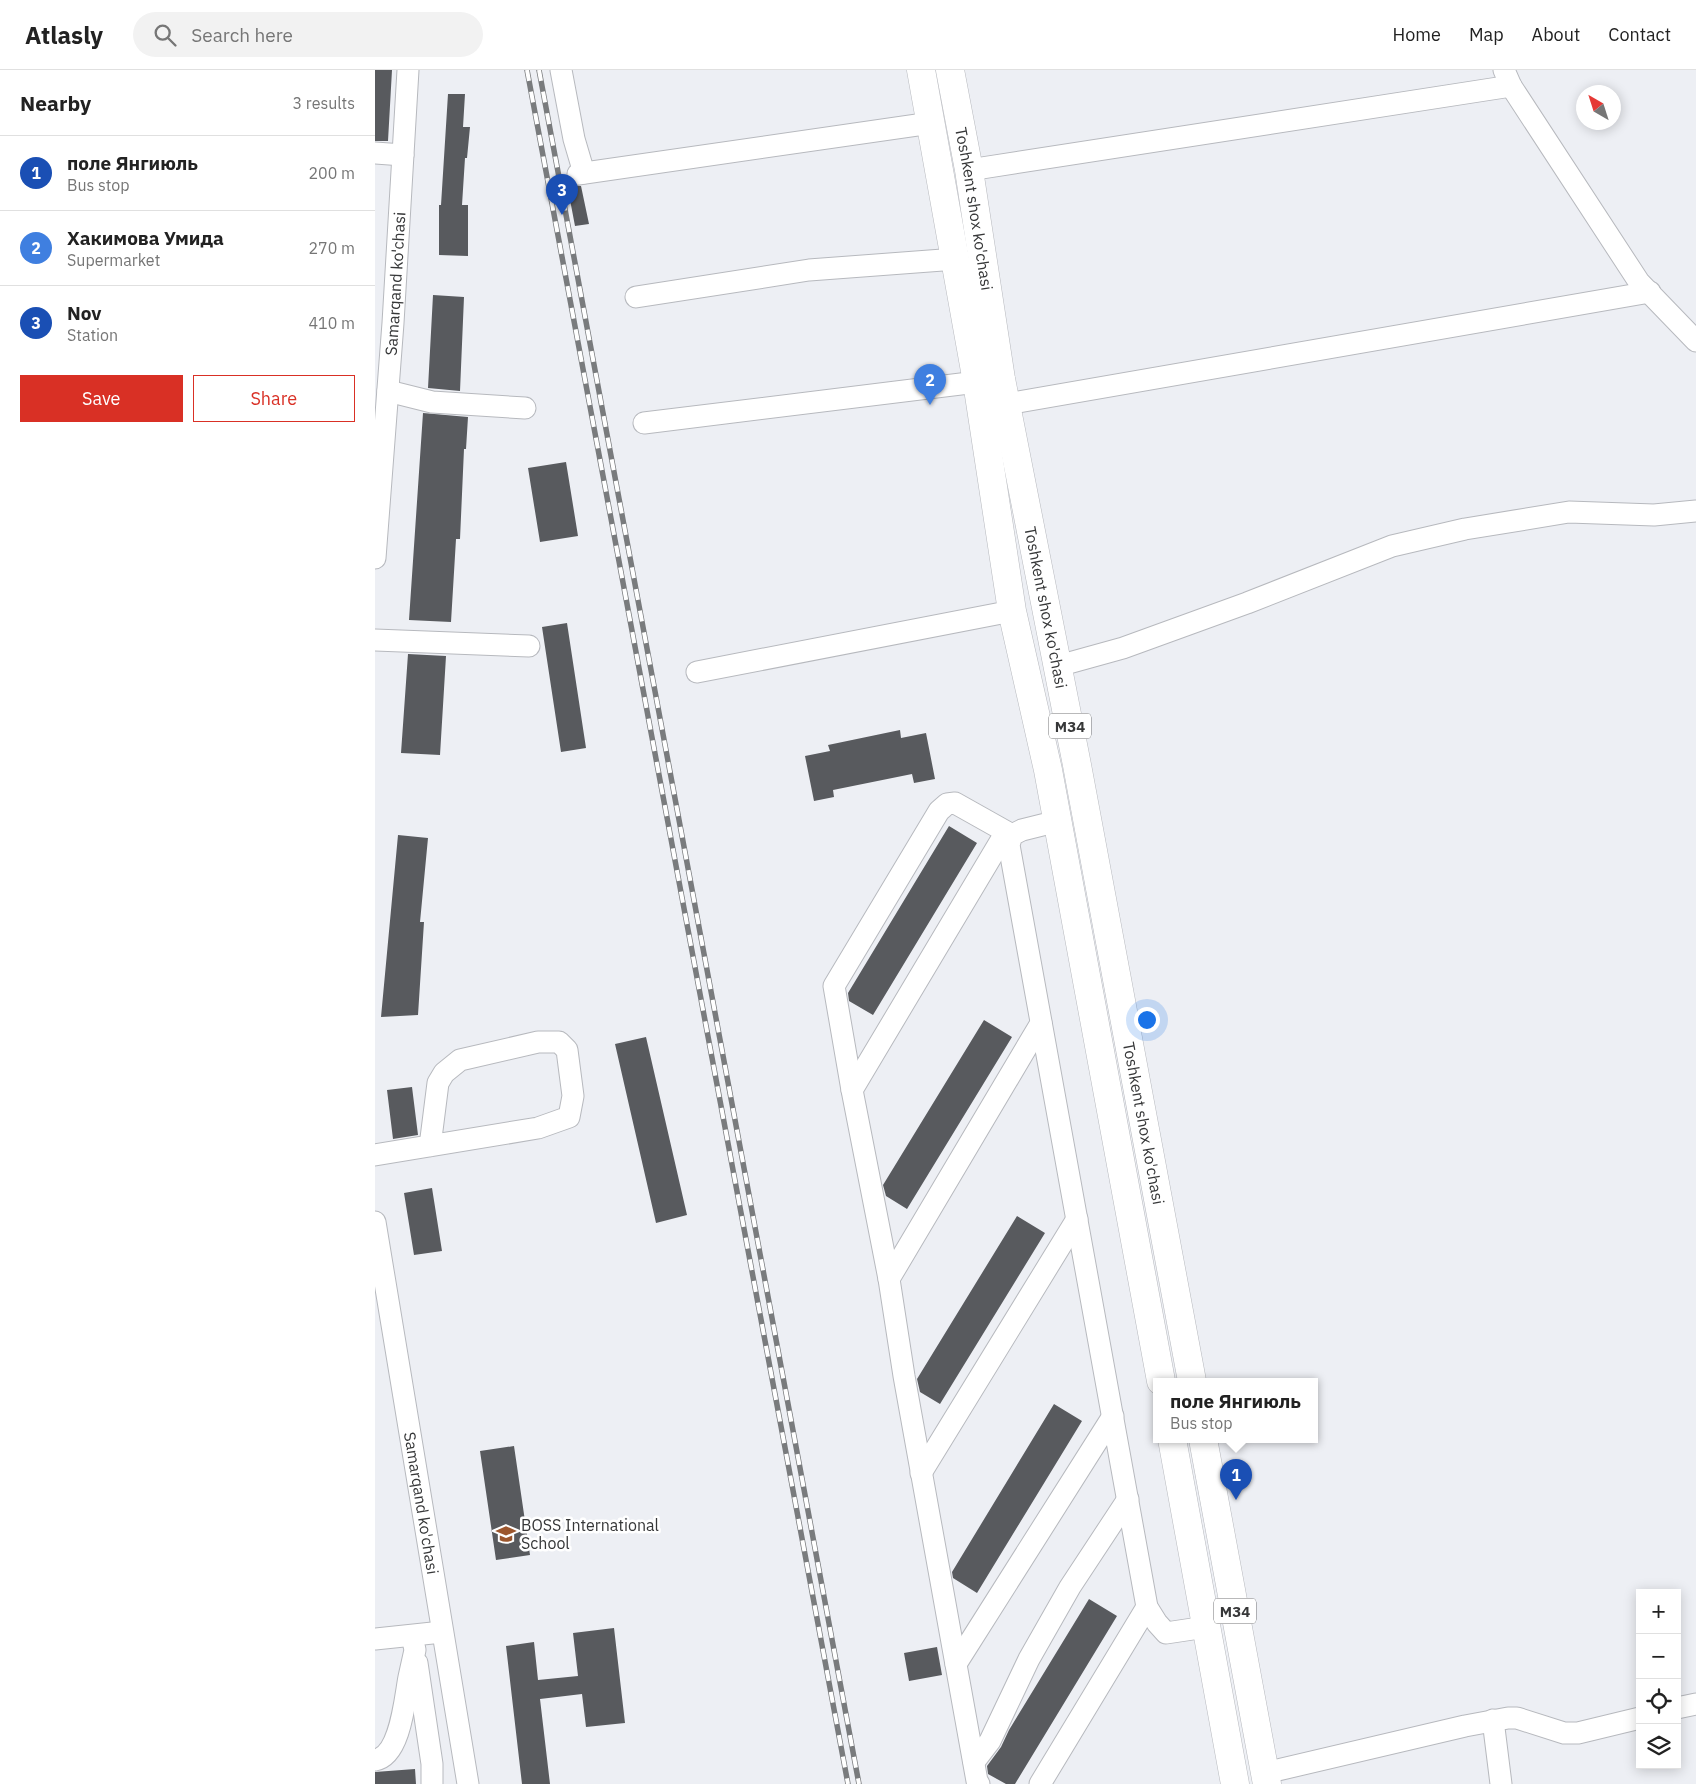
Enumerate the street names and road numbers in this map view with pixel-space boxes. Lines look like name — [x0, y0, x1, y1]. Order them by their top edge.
street label: Toshkent shox ko'chasi — [951, 126, 997, 292]
street label: Samarqand ko'chasi — [381, 211, 410, 356]
street label: Toshkent shox ko'chasi — [1020, 525, 1072, 690]
road number: M34 — [1049, 714, 1091, 738]
street label: Toshkent shox ko'chasi — [1119, 1040, 1169, 1206]
street label: Samarqand ko'chasi — [400, 1431, 443, 1576]
road number: M34 — [1214, 1598, 1256, 1624]

